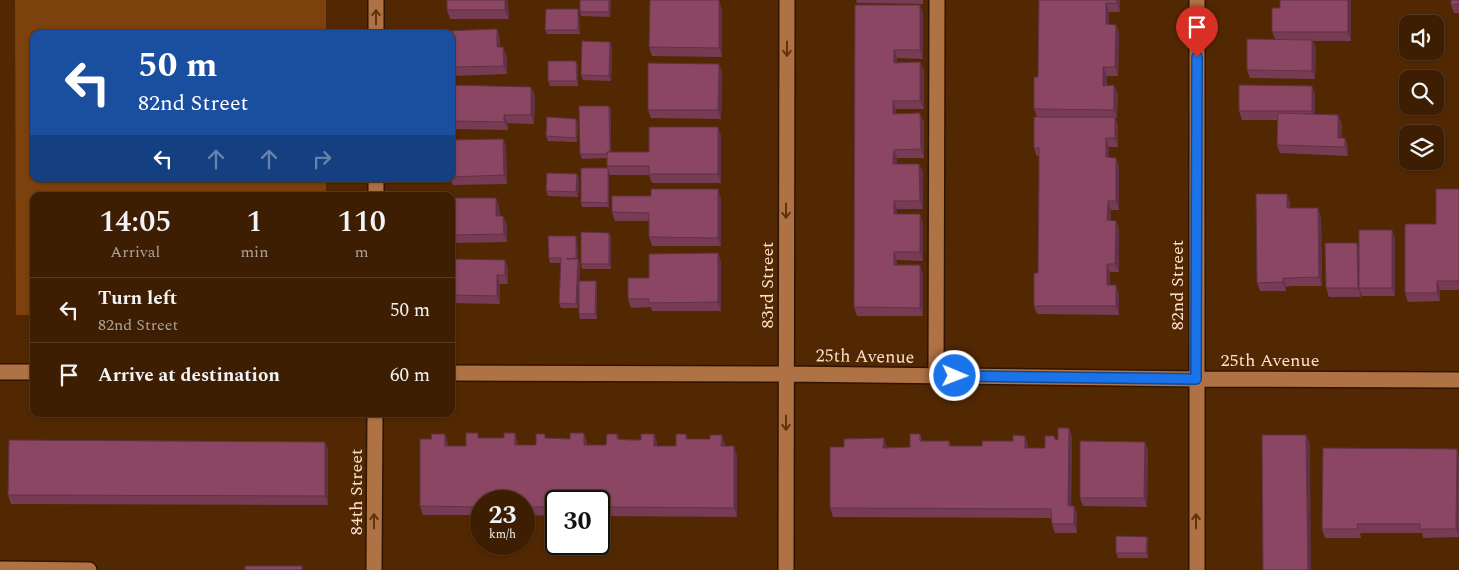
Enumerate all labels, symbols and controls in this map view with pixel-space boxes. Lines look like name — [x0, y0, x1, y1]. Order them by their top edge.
pin — [1176, 6, 1218, 57]
one-way arrow — [371, 9, 381, 26]
icon: arrive — [1183, 13, 1211, 41]
map controls — [1399, 15, 1444, 170]
button: sound — [1399, 15, 1444, 60]
text: 50 m — [138, 39, 218, 92]
one-way arrow — [782, 40, 792, 56]
icon: left — [55, 50, 120, 115]
button: search — [1399, 70, 1444, 115]
text: 82nd Street — [138, 87, 248, 120]
button: layers — [1399, 125, 1444, 170]
icon: left — [149, 145, 177, 173]
icon: ahead — [202, 145, 230, 173]
icon: ahead — [255, 145, 283, 173]
icon: right — [308, 145, 336, 173]
text: 14:05 — [99, 199, 171, 245]
text: 1 — [246, 199, 262, 245]
text: 110 — [338, 199, 386, 245]
one-way arrow — [781, 202, 791, 219]
text: Arrival — [110, 240, 160, 264]
text: min — [240, 240, 268, 264]
text: m — [355, 240, 369, 264]
street label: 82nd Street — [1164, 240, 1191, 330]
street label: 83rd Street — [754, 242, 781, 328]
text: Turn left — [98, 284, 177, 313]
icon: left — [55, 296, 83, 324]
text: 50 m — [390, 296, 430, 325]
text: 82nd Street — [98, 313, 178, 337]
street label: 25th Avenue — [815, 342, 915, 371]
street label: 25th Avenue — [1221, 347, 1319, 374]
position arrow — [928, 349, 980, 401]
icon: arrive — [55, 361, 83, 389]
text: Arrive at destination — [98, 361, 280, 390]
text: 60 m — [390, 361, 430, 390]
one-way arrow — [781, 414, 791, 431]
street label: 84th Street — [343, 449, 370, 535]
speed limit sign: 30 — [545, 490, 610, 555]
text: 23 — [488, 497, 517, 535]
one-way arrow — [369, 514, 379, 530]
one-way arrow — [1191, 514, 1201, 530]
text: km/h — [489, 525, 516, 544]

